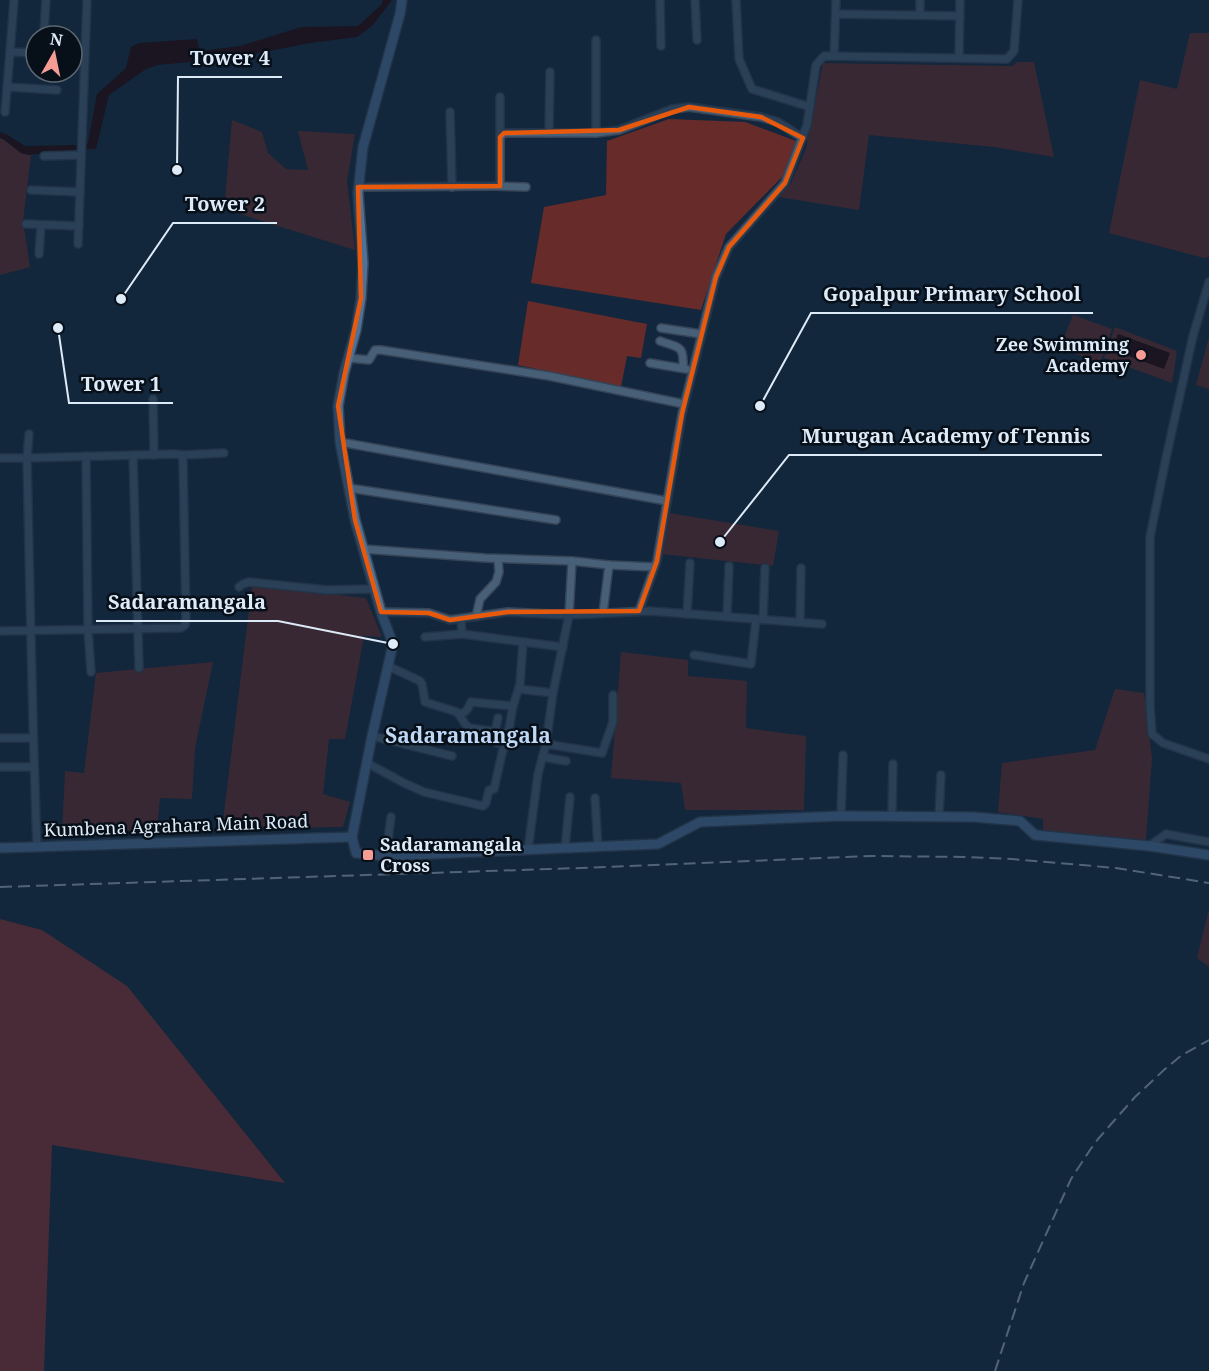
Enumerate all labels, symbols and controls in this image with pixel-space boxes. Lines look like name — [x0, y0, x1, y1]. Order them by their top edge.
north arrow — [24, 24, 84, 84]
text: N — [48, 27, 65, 51]
callout: Tower 4 — [178, 39, 282, 77]
text: Tower 4 — [190, 44, 270, 71]
callout: Tower 2 — [173, 185, 277, 223]
text: Tower 2 — [185, 190, 265, 217]
callout: Gopalpur Primary School — [811, 275, 1093, 313]
text: Gopalpur Primary School — [823, 280, 1081, 307]
place label: Zee Swimming Academy — [996, 332, 1130, 377]
marker: Zee Swimming Academy — [1134, 348, 1148, 362]
callout: Tower 1 — [69, 365, 173, 403]
text: Tower 1 — [81, 370, 161, 397]
callout: Murugan Academy of Tennis — [789, 417, 1102, 455]
text: Murugan Academy of Tennis — [802, 422, 1090, 449]
callout: Sadaramangala — [96, 583, 278, 621]
text: Sadaramangala — [108, 588, 266, 615]
district label: Sadaramangala — [385, 721, 551, 749]
street label: Kumbena Agrahara Main Road — [43, 808, 309, 842]
place label: Sadaramangala Cross — [380, 832, 522, 877]
marker: Sadaramangala Cross — [361, 848, 375, 862]

